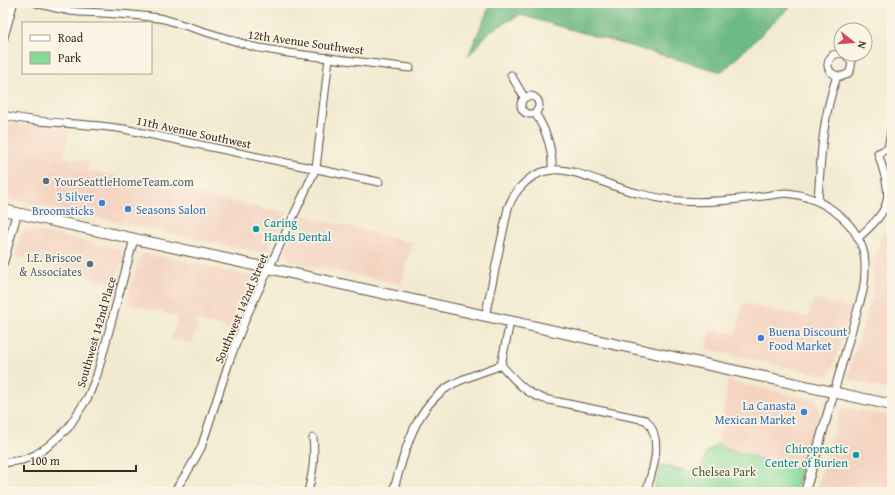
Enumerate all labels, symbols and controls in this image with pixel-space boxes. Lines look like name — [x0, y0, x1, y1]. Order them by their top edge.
legend — [22, 22, 152, 74]
north arrow — [833, 22, 873, 62]
street label: 12th Avenue Southwest — [247, 25, 366, 59]
text: Road — [58, 29, 84, 46]
text: N — [854, 39, 871, 51]
text: Park — [58, 49, 82, 66]
street label: 11th Avenue Southwest — [135, 112, 254, 153]
place label: YourSeattleHomeTeam.com — [54, 173, 194, 190]
marker: YourSeattleHomeTeam.com — [41, 176, 51, 186]
place label: 3 Silver Broomsticks — [32, 188, 94, 219]
marker: 3 Silver Broomsticks — [97, 198, 107, 208]
place label: Seasons Salon — [136, 201, 206, 218]
marker: Seasons Salon — [123, 204, 133, 214]
place label: Caring Hands Dental — [264, 214, 332, 245]
marker: Caring Hands Dental — [251, 224, 261, 234]
place label: I.E. Briscoe & Associates — [19, 249, 82, 280]
street label: Southwest 142nd Street — [210, 249, 272, 366]
marker: I.E. Briscoe & Associates — [85, 259, 95, 269]
street label: Southwest 142nd Place — [72, 274, 120, 389]
place label: Buena Discount Food Market — [769, 323, 848, 354]
marker: Buena Discount Food Market — [756, 333, 766, 343]
place label: La Canasta Mexican Market — [715, 397, 797, 428]
marker: La Canasta Mexican Market — [799, 407, 809, 417]
place label: Chiropractic Center of Burien — [765, 440, 849, 471]
scale bar — [24, 447, 136, 473]
marker: Chiropractic Center of Burien — [851, 450, 861, 460]
text: 100 m — [30, 452, 60, 469]
park label: Chelsea Park — [692, 463, 757, 480]

